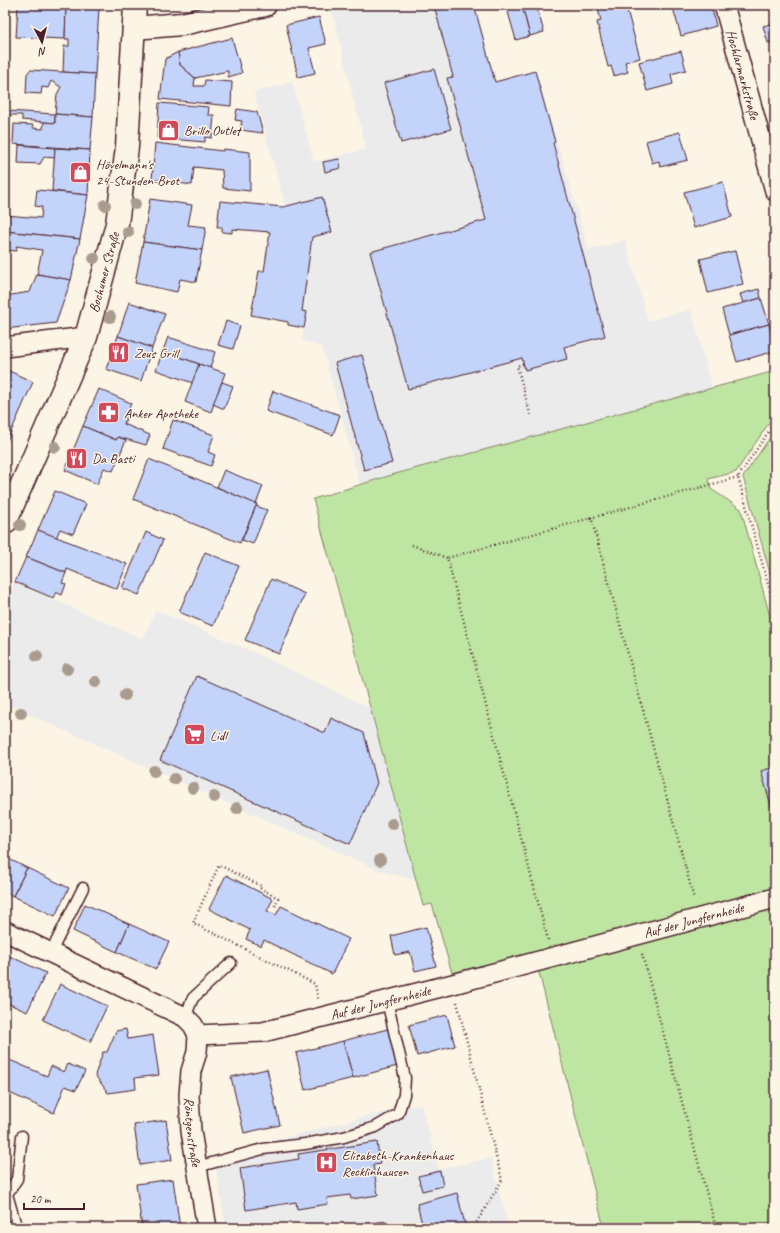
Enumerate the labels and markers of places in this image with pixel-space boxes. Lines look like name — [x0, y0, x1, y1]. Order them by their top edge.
shop icon: Brillo Outlet — [155, 117, 181, 143]
place label: Brillo Outlet — [184, 122, 243, 139]
place label: Hövelmann's 24-Stunden-Brot — [96, 156, 181, 189]
shop icon: Hövelmann's 24-Stunden-Brot — [67, 159, 93, 185]
restaurant icon: Zeus Grill — [106, 340, 132, 366]
place label: Zeus Grill — [134, 345, 181, 362]
pharmacy icon: Anker Apotheke — [95, 400, 121, 426]
place label: Anker Apotheke — [124, 405, 199, 422]
restaurant icon: Da Basti — [64, 445, 90, 471]
place label: Da Basti — [92, 450, 137, 467]
supermarket icon: Lidl — [181, 722, 207, 748]
place label: Lidl — [210, 727, 229, 744]
place label: Elisabeth-Krankenhaus Recklinhausen — [342, 1147, 455, 1180]
hospital icon: Elisabeth-Krankenhaus Recklinhausen — [313, 1150, 339, 1176]

